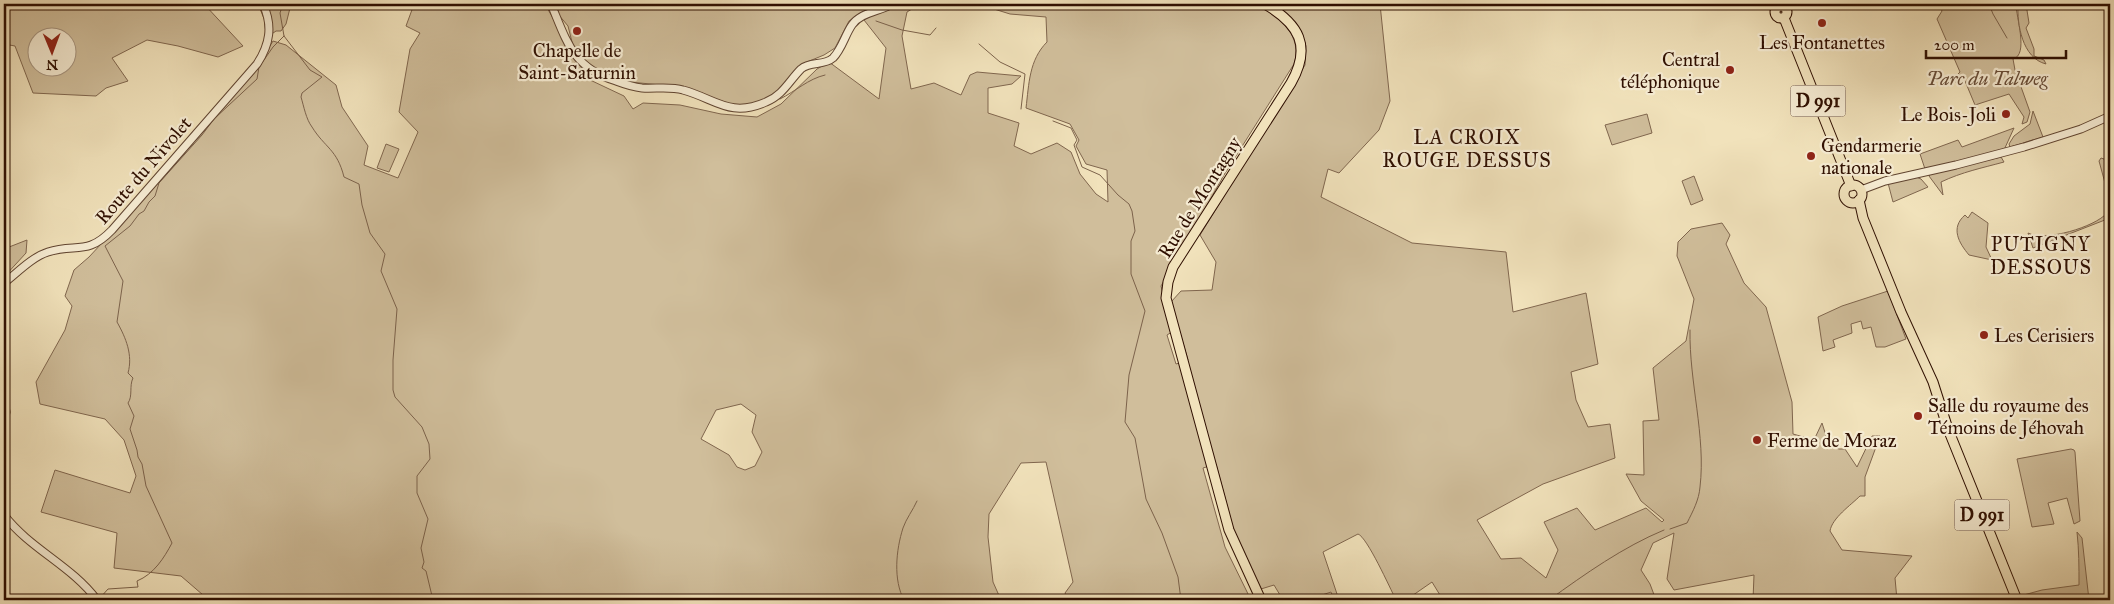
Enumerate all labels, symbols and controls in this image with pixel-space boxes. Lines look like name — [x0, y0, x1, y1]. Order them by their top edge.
marker: Les Fontanettes — [1816, 17, 1828, 29]
marker: Chapelle de Saint-Saturnin — [571, 25, 583, 37]
north arrow — [28, 28, 78, 78]
scale bar — [1926, 28, 2066, 60]
place label: Les Fontanettes — [1759, 31, 1885, 54]
text: 200 m — [1934, 36, 1975, 54]
place label: Chapelle de Saint-Saturnin — [518, 39, 636, 84]
place label: Central téléphonique — [1620, 48, 1721, 94]
text: N — [46, 56, 58, 73]
marker: Central téléphonique — [1724, 64, 1736, 76]
park label: Parc du Talweg — [1926, 67, 2049, 90]
road number: D 991 — [1790, 85, 1846, 116]
place label: Le Bois-Joli — [1900, 103, 1996, 127]
marker: Le Bois-Joli — [2000, 108, 2012, 120]
street label: Route du Nivolet — [90, 112, 196, 229]
district label: LA CROIX ROUGE DESSUS — [1382, 125, 1552, 172]
street label: Rue de Montagny — [1153, 131, 1247, 263]
place label: Gendarmerie nationale — [1821, 134, 1922, 179]
marker: Gendarmerie nationale — [1805, 150, 1817, 162]
district label: PUTIGNY DESSOUS — [1990, 232, 2092, 279]
place label: Les Cerisiers — [1994, 324, 2094, 347]
marker: Les Cerisiers — [1978, 329, 1990, 341]
place label: Salle du royaume des Témoins de Jéhovah — [1928, 394, 2089, 440]
marker: Salle du royaume des Témoins de Jéhovah — [1912, 410, 1924, 422]
place label: Ferme de Moraz — [1767, 429, 1897, 452]
marker: Ferme de Moraz — [1751, 434, 1763, 446]
road number: D 991 — [1954, 500, 2010, 530]

